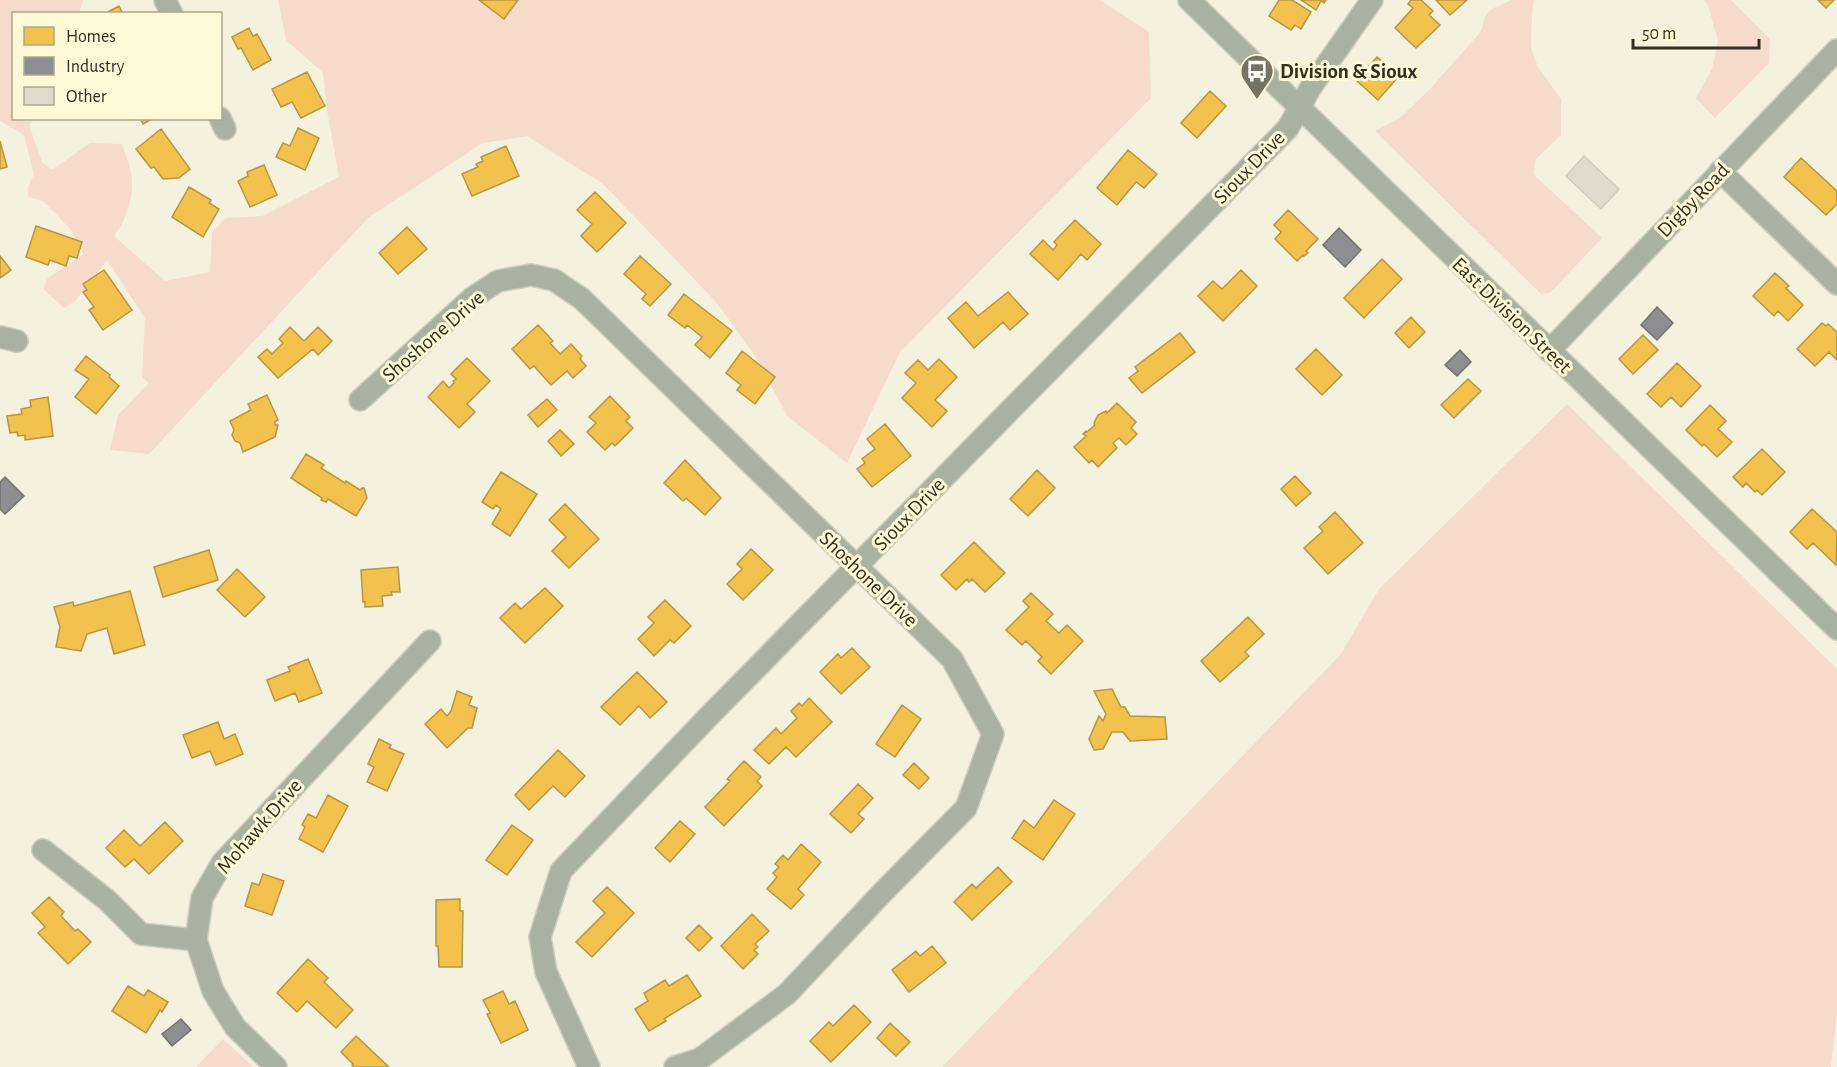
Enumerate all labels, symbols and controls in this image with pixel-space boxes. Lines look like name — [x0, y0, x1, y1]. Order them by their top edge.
legend — [12, 12, 222, 120]
scale bar — [1633, 12, 1759, 50]
text: 50 m — [1642, 25, 1676, 43]
text: Homes — [66, 28, 116, 46]
bus stop icon: Division & Sioux — [1239, 53, 1275, 100]
text: Industry — [66, 58, 125, 76]
place label: Division & Sioux — [1280, 61, 1418, 82]
text: Other — [66, 88, 107, 106]
street label: Sioux Drive — [1210, 127, 1289, 208]
street label: Digby Road — [1653, 159, 1733, 241]
street label: East Division Street — [1448, 253, 1575, 378]
street label: Shoshone Drive — [378, 287, 488, 386]
street label: Sioux Drive — [870, 474, 949, 555]
street label: Shoshone Drive — [816, 528, 922, 631]
street label: Mohawk Drive — [213, 775, 306, 878]

